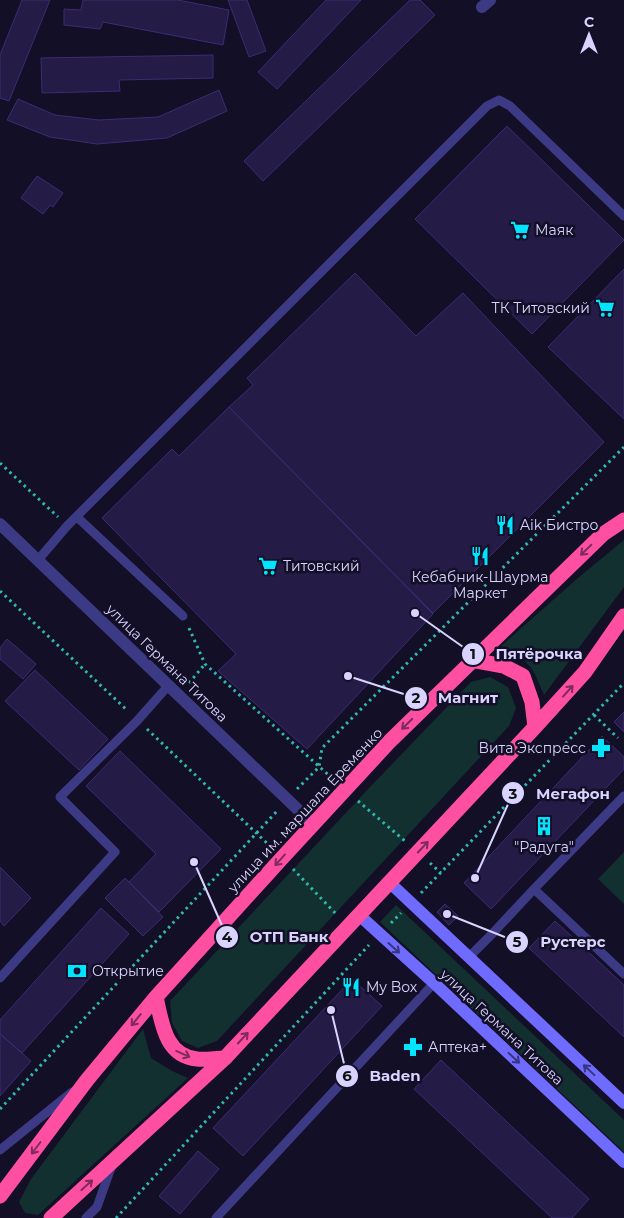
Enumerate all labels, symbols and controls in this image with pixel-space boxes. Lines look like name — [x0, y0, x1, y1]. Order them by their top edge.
north arrow — [564, 10, 614, 60]
text: С — [584, 13, 594, 31]
supermarket icon: Маяк — [509, 219, 531, 241]
place label: Маяк — [535, 221, 573, 239]
supermarket icon: ТК Титовский — [594, 297, 616, 319]
place label: ТК Титовский — [492, 299, 590, 317]
restaurant icon: Aik Бистро — [494, 514, 516, 536]
place label: Aik Бистро — [520, 516, 599, 534]
one-way arrow — [580, 544, 592, 556]
restaurant icon: Кебабник-Шаурма Маркет — [469, 545, 491, 567]
supermarket icon: Титовский — [257, 555, 279, 577]
place label: Титовский — [283, 557, 360, 575]
place label: Кебабник-Шаурма Маркет — [412, 568, 549, 602]
street label: улица Германа Титова — [102, 600, 232, 726]
callout: Пятёрочка — [460, 639, 592, 669]
text: 1 — [470, 644, 476, 663]
text: Пятёрочка — [495, 644, 583, 663]
callout: Магнит — [403, 683, 508, 713]
one-way arrow — [562, 684, 574, 697]
text: 2 — [412, 688, 421, 707]
text: Магнит — [438, 688, 498, 707]
one-way arrow — [401, 718, 413, 730]
street label: улица им. маршала Еременко — [223, 724, 386, 897]
pharmacy icon: Вита Экспресс — [590, 737, 612, 759]
place label: Вита Экспресс — [478, 739, 586, 757]
callout: Мегафон — [501, 778, 620, 808]
text: 3 — [508, 784, 518, 803]
text: Мегафон — [536, 784, 610, 803]
building icon: "Радуга" — [533, 815, 555, 837]
place label: "Радуга" — [514, 838, 574, 856]
one-way arrow — [417, 840, 429, 853]
one-way arrow — [274, 854, 286, 867]
callout: ОТП Банк — [214, 922, 338, 952]
text: 4 — [222, 927, 233, 946]
text: ОТП Банк — [250, 927, 329, 946]
callout: Рустерс — [505, 927, 615, 957]
text: 5 — [513, 932, 522, 951]
text: Рустерс — [540, 932, 606, 951]
one-way arrow — [388, 942, 401, 954]
bank icon: Открытие — [66, 960, 88, 982]
place label: Открытие — [92, 962, 164, 980]
street label: улица Германа Титова — [436, 964, 567, 1089]
restaurant icon: My Box — [340, 976, 362, 998]
place label: My Box — [366, 978, 418, 996]
one-way arrow — [131, 1014, 142, 1027]
one-way arrow — [237, 1031, 249, 1044]
pharmacy icon: Аптека+ — [402, 1036, 424, 1058]
place label: Аптека+ — [428, 1038, 487, 1056]
one-way arrow — [175, 1049, 190, 1059]
one-way arrow — [507, 1052, 520, 1064]
callout: Baden — [334, 1061, 430, 1091]
one-way arrow — [582, 1064, 595, 1076]
text: 6 — [342, 1066, 352, 1085]
text: Baden — [370, 1066, 421, 1085]
one-way arrow — [31, 1141, 42, 1154]
one-way arrow — [81, 1179, 94, 1191]

